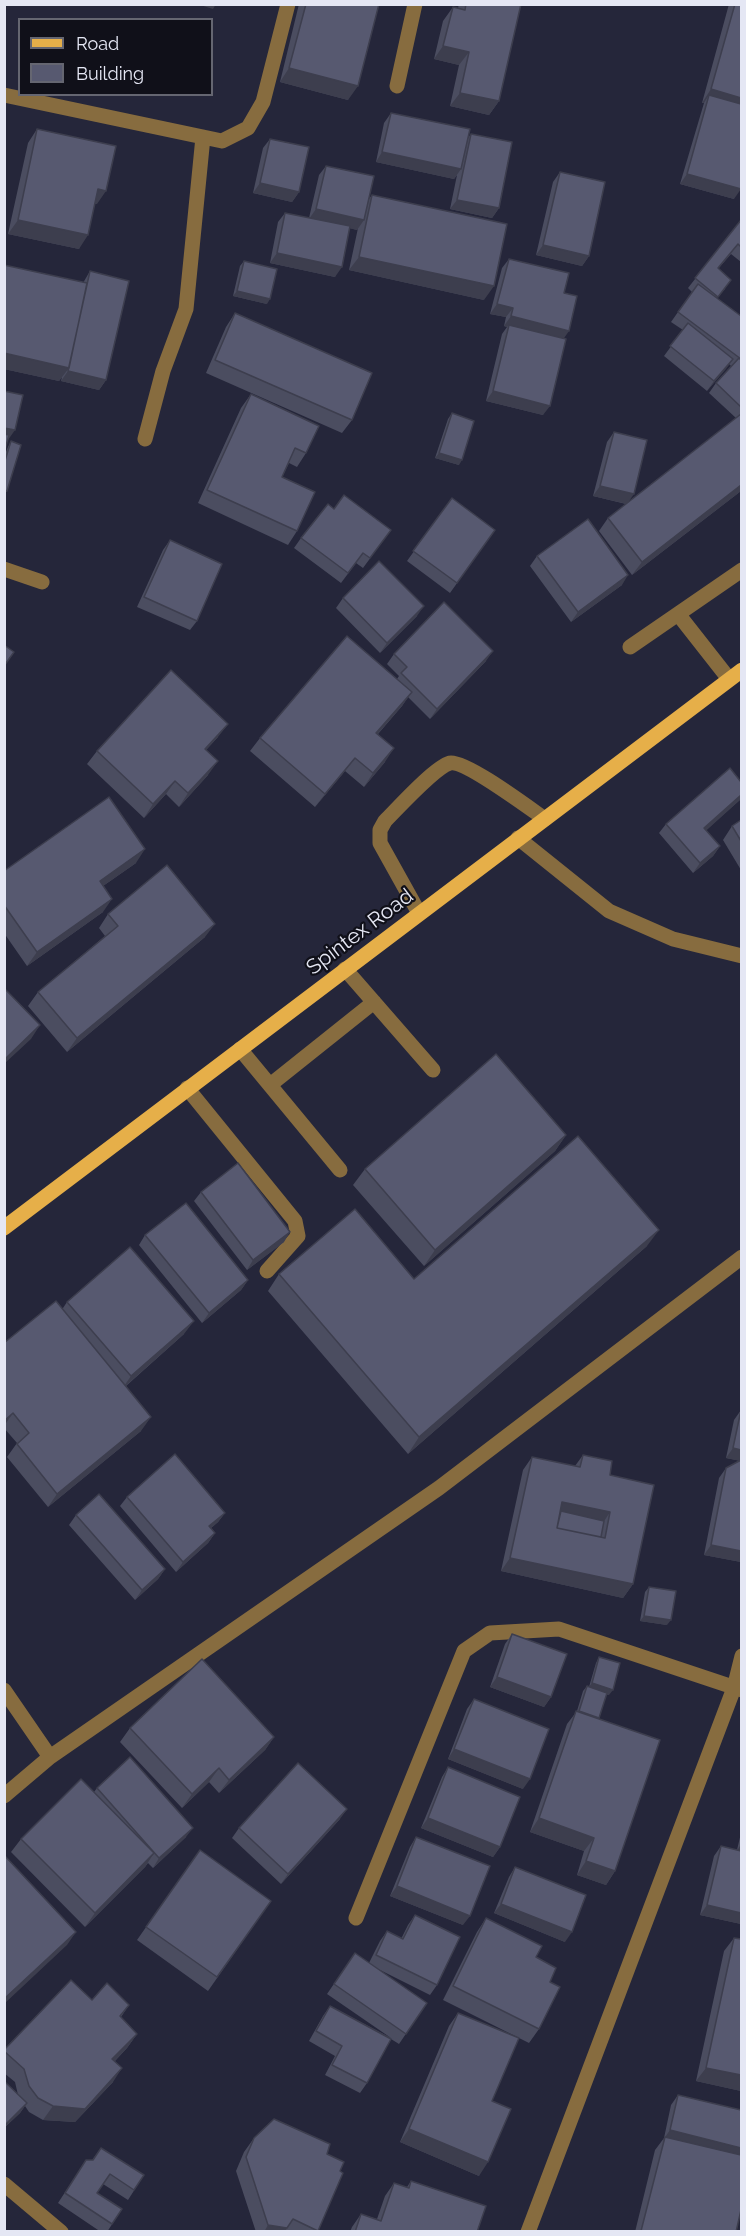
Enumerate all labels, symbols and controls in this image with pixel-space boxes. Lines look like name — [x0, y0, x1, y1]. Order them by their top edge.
legend — [18, 18, 213, 96]
text: Road — [76, 33, 119, 54]
text: Building — [76, 63, 144, 84]
street label: Spintex Road — [302, 884, 418, 980]

